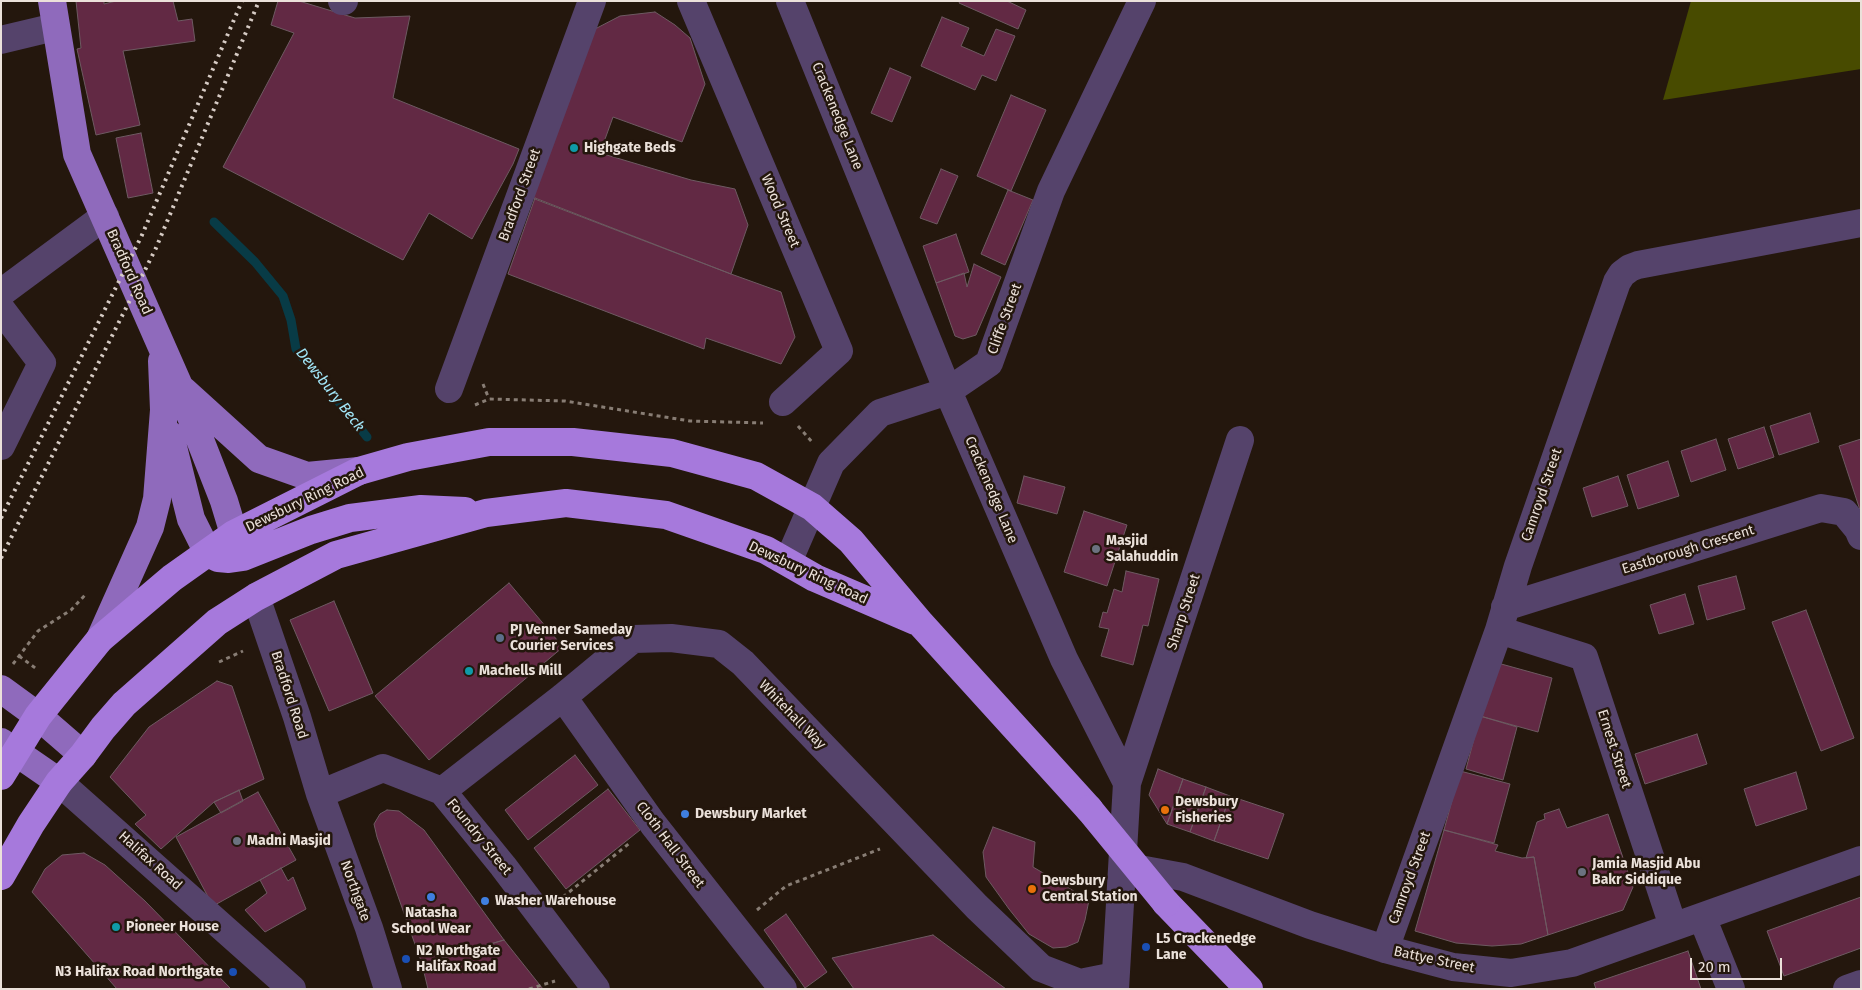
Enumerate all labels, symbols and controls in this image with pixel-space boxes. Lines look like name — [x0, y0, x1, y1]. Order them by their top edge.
street label: Crackenedge Lane — [808, 60, 866, 172]
place label: Highgate Beds — [584, 140, 676, 156]
marker: Highgate Beds — [568, 142, 580, 154]
street label: Bradford Street — [495, 146, 545, 244]
street label: Wood Street — [757, 172, 803, 250]
street label: Bradford Road — [103, 227, 155, 317]
street label: Cliffe Street — [984, 281, 1026, 357]
water label: Dewsbury Beck — [292, 345, 368, 435]
street label: Crackenedge Lane — [961, 434, 1021, 546]
street label: Camroyd Street — [1518, 446, 1566, 544]
street label: Dewsbury Ring Road — [243, 464, 367, 536]
street label: Eastborough Crescent — [1620, 522, 1756, 578]
place label: Masjid Salahuddin — [1106, 533, 1178, 566]
street label: Dewsbury Ring Road — [746, 538, 870, 608]
marker: Masjid Salahuddin — [1090, 543, 1102, 555]
street label: Sharp Street — [1164, 572, 1204, 652]
place label: PJ Venner Sameday Courier Services — [510, 622, 632, 654]
marker: PJ Venner Sameday Courier Services — [494, 632, 506, 644]
street label: Bradford Road — [267, 649, 311, 741]
place label: Machells Mill — [479, 663, 562, 679]
marker: Machells Mill — [463, 665, 475, 677]
street label: Whitehall Way — [755, 677, 829, 753]
street label: Ernest Street — [1593, 707, 1635, 791]
place label: Dewsbury Fisheries — [1175, 794, 1238, 826]
street label: Foundry Street — [443, 795, 515, 879]
street label: Cloth Hall Street — [632, 799, 708, 891]
marker: Dewsbury Fisheries — [1159, 804, 1171, 816]
place label: Dewsbury Market — [695, 806, 807, 822]
marker: Dewsbury Market — [679, 808, 691, 820]
street label: Halifax Road — [115, 828, 185, 894]
street label: Camroyd Street — [1385, 829, 1435, 927]
place label: Madni Masjid — [247, 833, 331, 849]
marker: Madni Masjid — [231, 835, 243, 847]
place label: Jamia Masjid Abu Bakr Siddique — [1592, 856, 1700, 889]
street label: Northgate — [336, 858, 374, 924]
marker: Jamia Masjid Abu Bakr Siddique — [1576, 866, 1588, 878]
place label: Dewsbury Central Station — [1042, 873, 1138, 906]
marker: Dewsbury Central Station — [1026, 883, 1038, 895]
marker: Natasha School Wear — [425, 891, 437, 903]
place label: Washer Warehouse — [495, 893, 616, 909]
marker: Washer Warehouse — [479, 895, 491, 907]
place label: Natasha School Wear — [391, 905, 471, 938]
place label: Pioneer House — [126, 919, 219, 935]
marker: Pioneer House — [110, 921, 122, 933]
place label: L5 Crackenedge Lane — [1156, 931, 1256, 964]
marker: L5 Crackenedge Lane — [1140, 941, 1152, 953]
place label: N2 Northgate Halifax Road — [416, 943, 500, 976]
street label: Battye Street — [1392, 943, 1476, 977]
scale bar — [1692, 948, 1784, 980]
marker: N2 Northgate Halifax Road — [400, 953, 412, 965]
text: 20 m — [1698, 958, 1731, 976]
place label: N3 Halifax Road Northgate — [55, 964, 223, 980]
marker: N3 Halifax Road Northgate — [227, 966, 239, 978]

